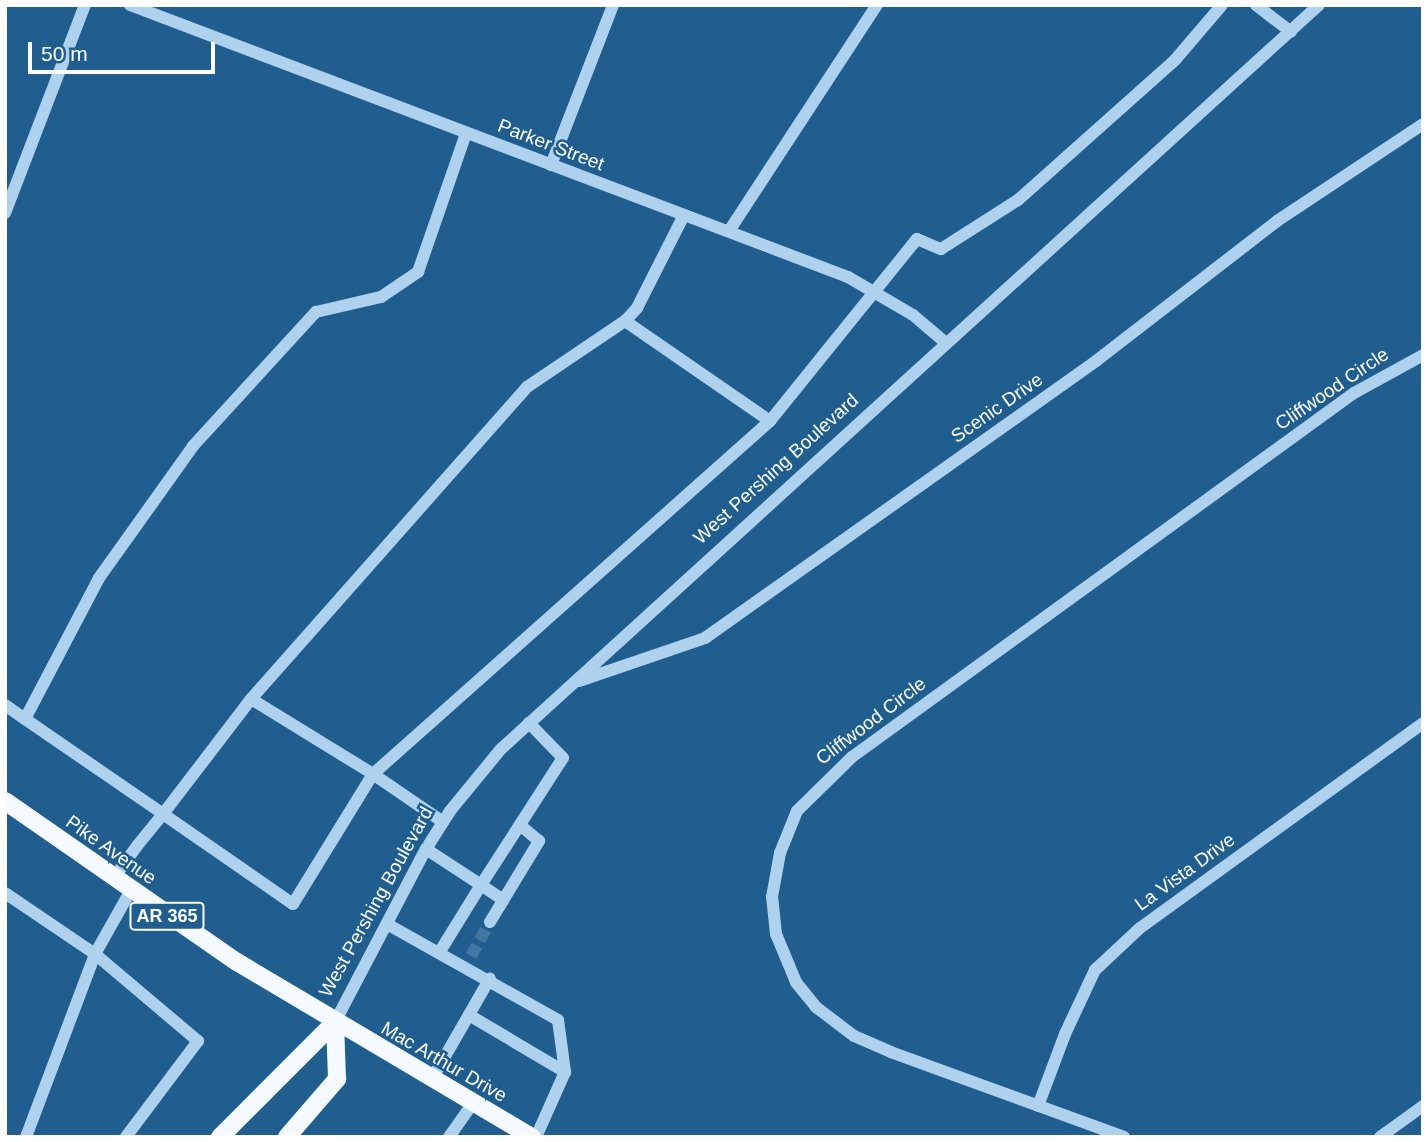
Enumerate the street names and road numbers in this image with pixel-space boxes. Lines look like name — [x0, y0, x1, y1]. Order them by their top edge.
street label: Parker Street — [495, 114, 607, 176]
street label: Cliffwood Circle — [1271, 343, 1393, 435]
street label: Scenic Drive — [947, 368, 1047, 448]
street label: West Pershing Boulevard — [689, 389, 863, 549]
street label: Cliffwood Circle — [812, 672, 930, 770]
street label: West Pershing Boulevard — [314, 803, 438, 1001]
street label: Pike Avenue — [61, 810, 161, 890]
street label: La Vista Drive — [1131, 828, 1239, 916]
road number: AR 365 — [128, 902, 206, 931]
street label: Mac Arthur Drive — [377, 1016, 511, 1108]

